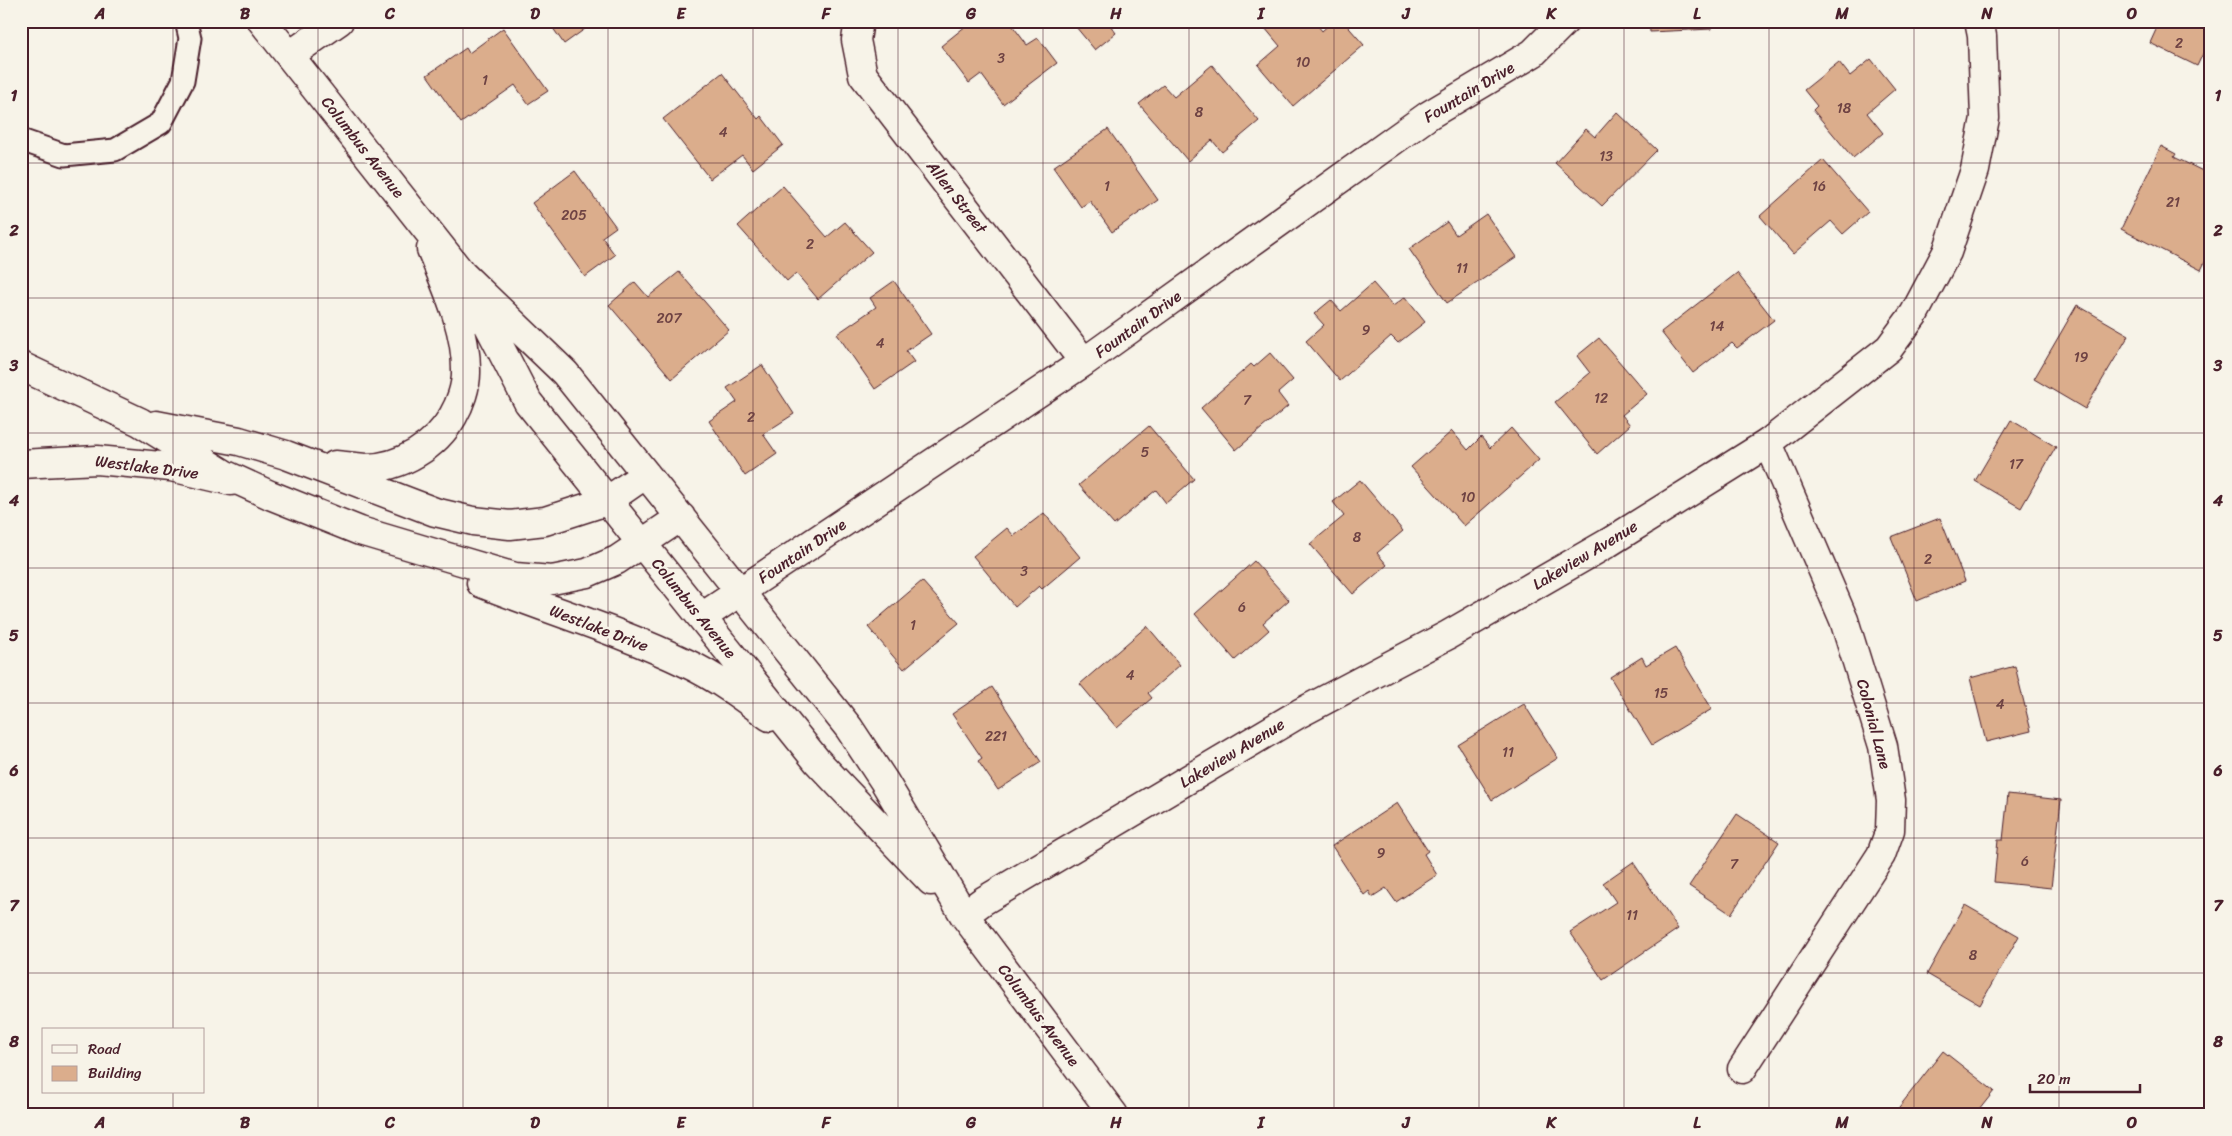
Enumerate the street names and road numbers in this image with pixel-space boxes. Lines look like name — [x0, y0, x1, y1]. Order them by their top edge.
street label: Fountain Drive — [1418, 53, 1520, 131]
street label: Columbus Avenue — [314, 89, 413, 205]
street label: Allen Street — [918, 153, 995, 241]
street label: Fountain Drive — [1088, 282, 1188, 366]
street label: Westlake Drive — [94, 446, 200, 488]
street label: Fountain Drive — [752, 510, 853, 592]
street label: Lakeview Avenue — [1527, 512, 1643, 598]
street label: Columbus Avenue — [644, 551, 744, 665]
street label: Westlake Drive — [545, 596, 653, 660]
street label: Colonial Lane — [1848, 676, 1900, 773]
street label: Lakeview Avenue — [1174, 710, 1290, 796]
street label: Columbus Avenue — [990, 957, 1088, 1073]

